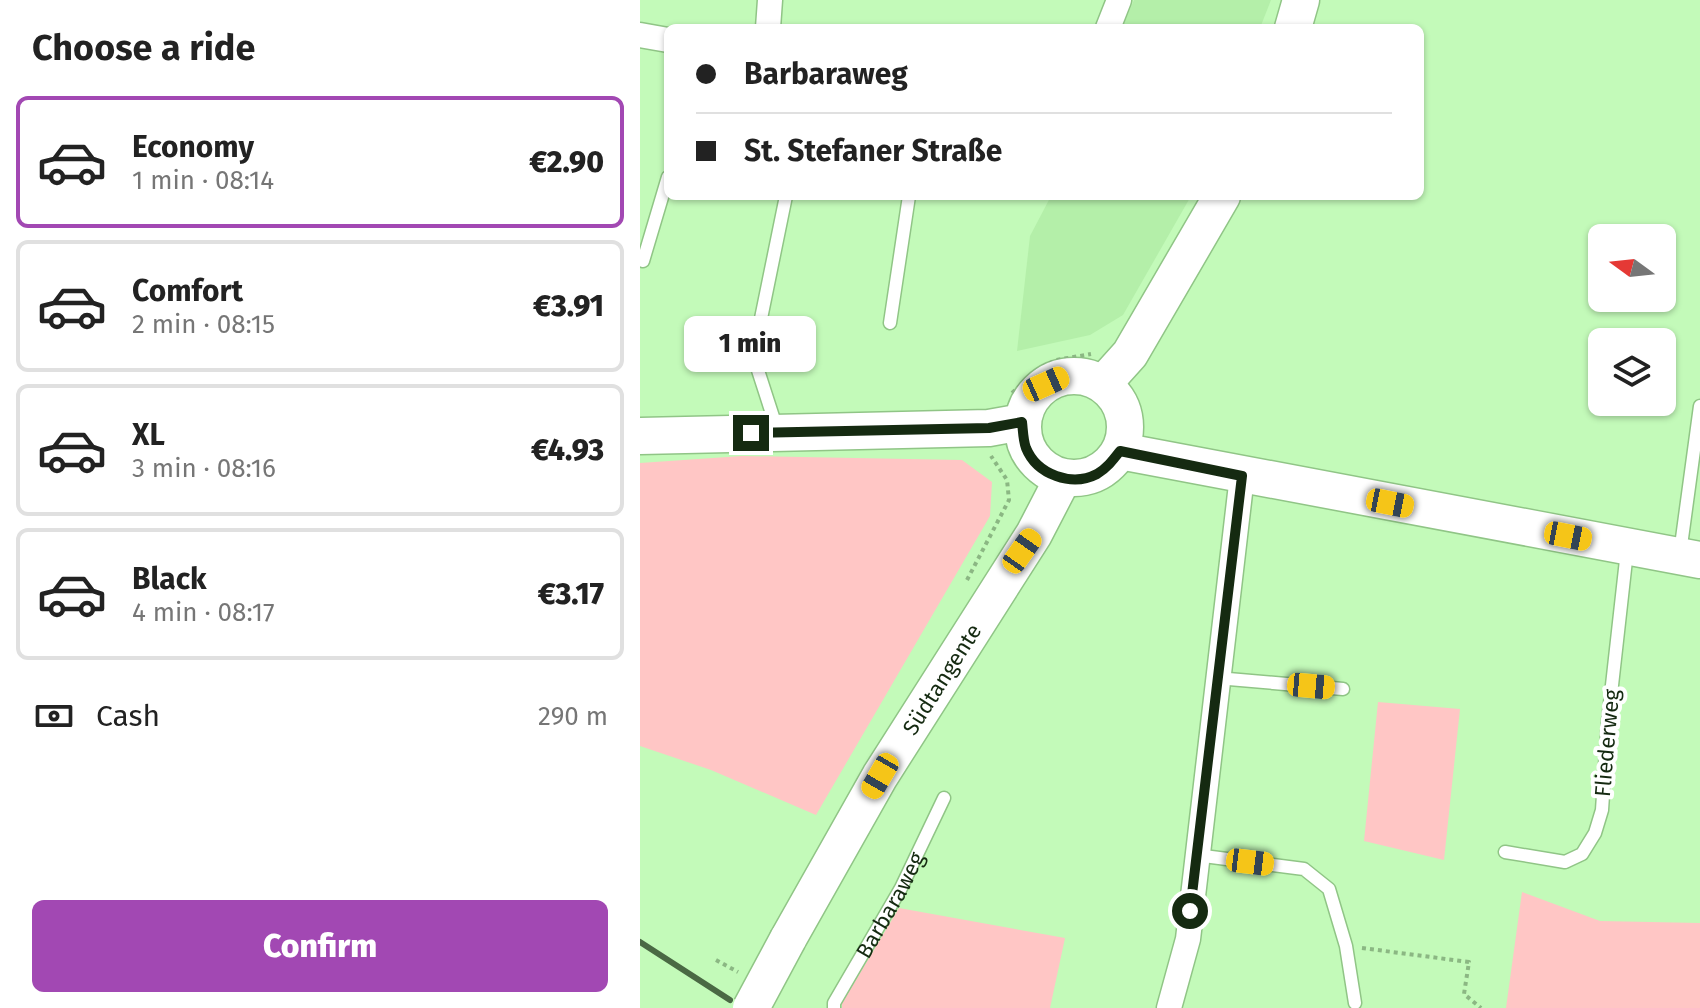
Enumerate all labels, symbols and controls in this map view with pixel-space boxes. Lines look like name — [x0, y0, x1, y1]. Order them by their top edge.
text: Choose a ride — [32, 26, 255, 70]
text: Barbaraweg — [744, 56, 908, 92]
icon: car — [36, 126, 108, 198]
text: Economy — [132, 129, 254, 165]
text: St. Stefaner Straße — [744, 133, 1002, 169]
text: €2.90 — [529, 144, 604, 180]
text: 1 min · 08:14 — [132, 165, 274, 196]
north arrow — [1588, 224, 1676, 312]
map controls — [1588, 224, 1676, 416]
icon: car — [36, 270, 108, 342]
text: Comfort — [132, 273, 243, 309]
text: €3.91 — [533, 288, 604, 324]
text: 2 min · 08:15 — [132, 309, 275, 340]
callout: 1 min — [685, 317, 817, 373]
text: 1 min — [719, 328, 781, 359]
button: layers — [1588, 328, 1676, 416]
car — [1019, 363, 1073, 405]
icon: car — [36, 414, 108, 486]
route end — [733, 415, 769, 451]
text: XL — [132, 417, 165, 453]
text: €4.93 — [531, 432, 604, 468]
text: 3 min · 08:16 — [132, 453, 276, 484]
car — [1364, 487, 1416, 519]
car — [1542, 520, 1594, 552]
car — [998, 524, 1046, 578]
icon: car — [36, 558, 108, 630]
text: Black — [132, 561, 207, 597]
text: €3.17 — [538, 576, 604, 612]
text: 4 min · 08:17 — [132, 597, 274, 628]
street label: Südtangente — [896, 619, 987, 740]
car — [1286, 672, 1336, 700]
street label: Fliederweg — [1589, 687, 1625, 798]
icon: cash — [32, 694, 76, 738]
text: Cash — [96, 698, 160, 734]
text: 290 m — [538, 701, 608, 732]
car — [858, 749, 902, 803]
street label: Barbaraweg — [850, 847, 930, 963]
car — [1225, 847, 1275, 877]
route start — [1172, 893, 1208, 929]
button: Confirm — [32, 900, 608, 992]

